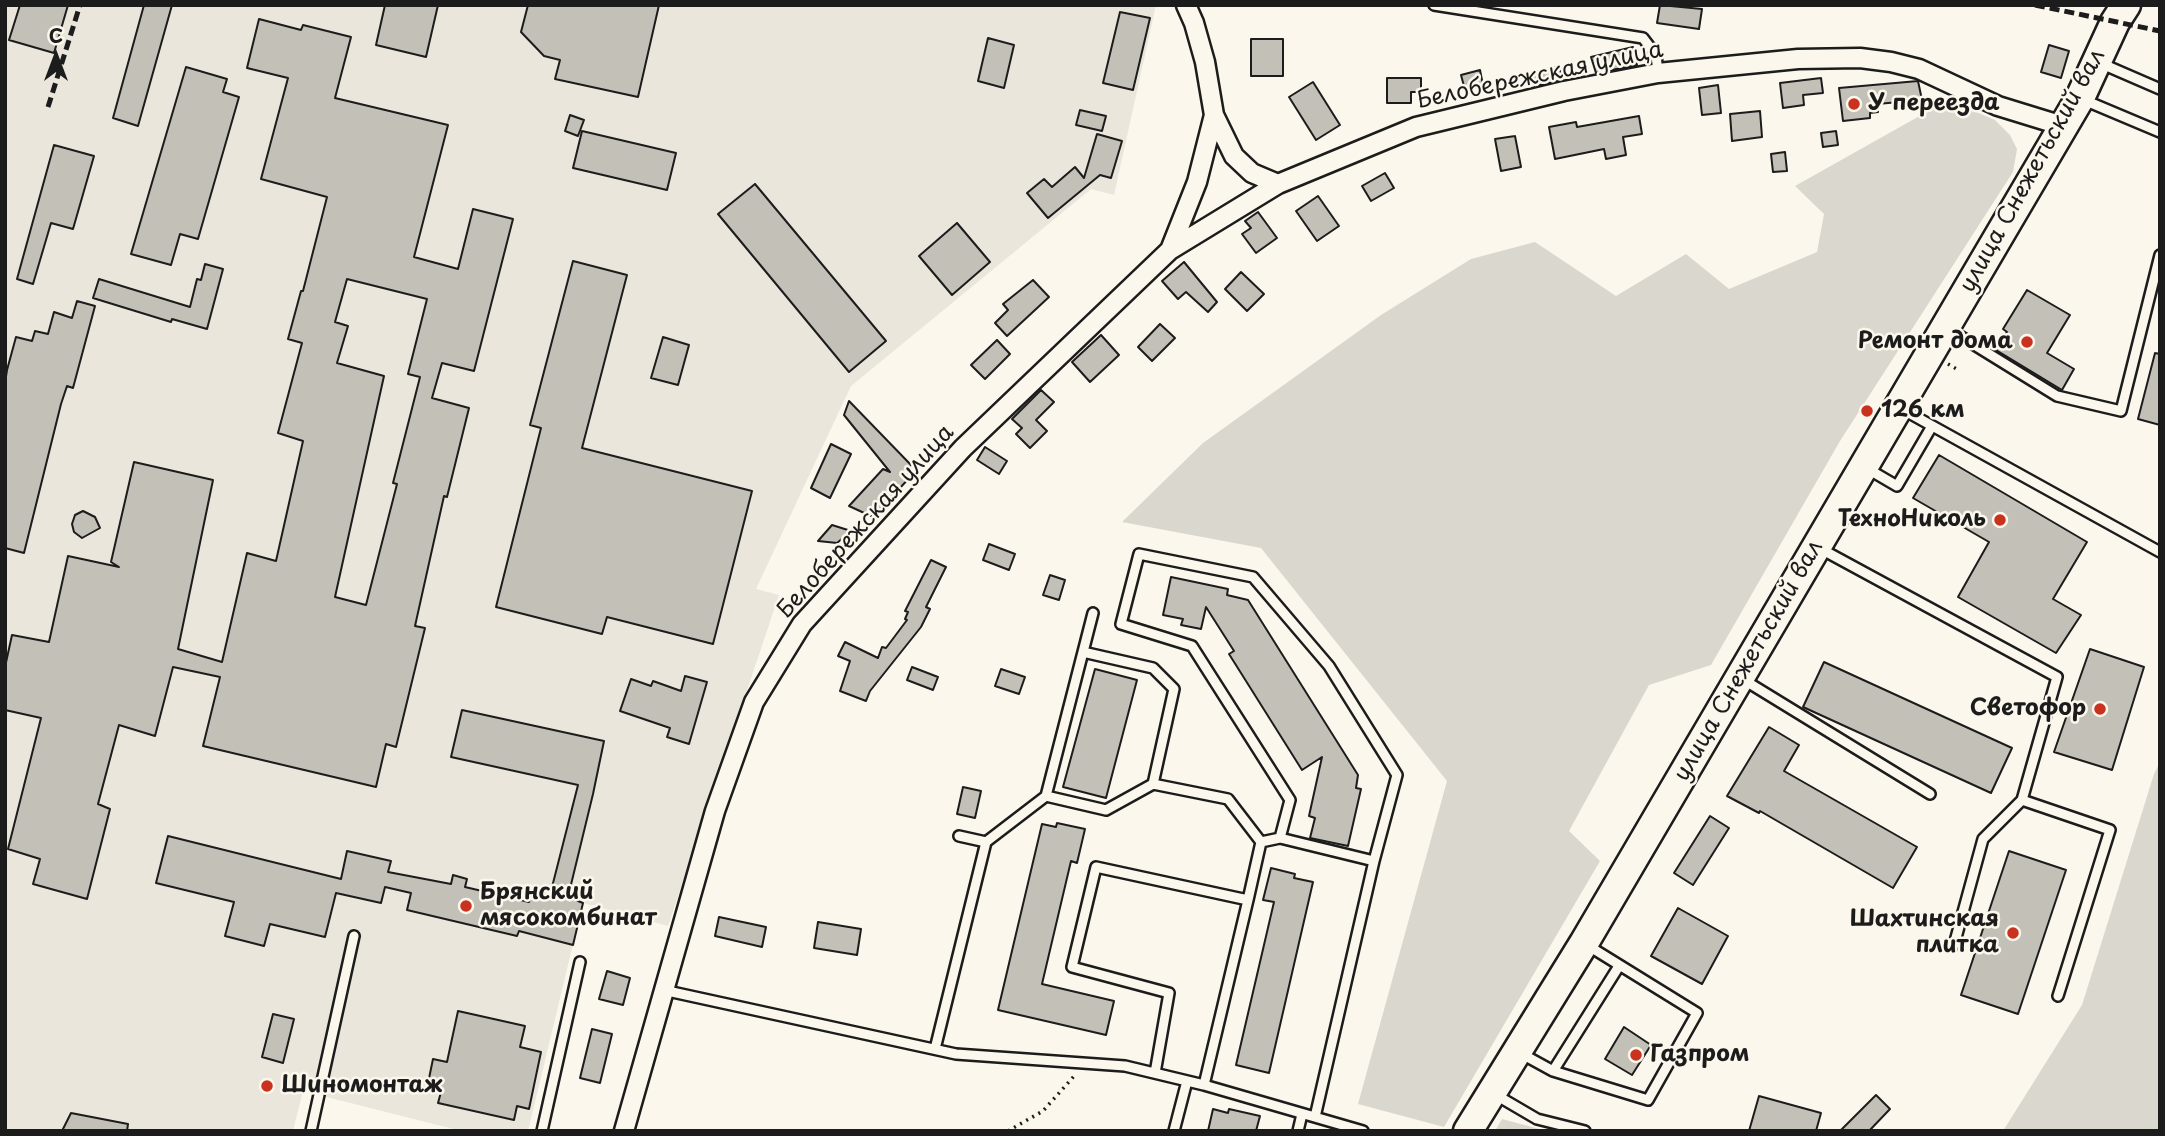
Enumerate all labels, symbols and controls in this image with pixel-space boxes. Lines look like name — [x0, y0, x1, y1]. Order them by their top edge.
north arrow — [21, 21, 91, 91]
text: С — [49, 21, 63, 49]
street label: Белобережская улица — [1414, 36, 1666, 116]
street label: улица Снежетьский вал — [1955, 44, 2111, 298]
place label: У переезда — [1868, 90, 2000, 118]
marker: У переезда — [1846, 96, 1862, 112]
place label: Ремонт дома — [1858, 328, 2013, 356]
marker: Ремонт дома — [2019, 334, 2035, 350]
place label: 126 км — [1881, 397, 1965, 425]
marker: 126 км — [1859, 403, 1875, 419]
street label: Белобережская улица — [772, 419, 960, 625]
place label: ТехноНиколь — [1838, 506, 1986, 534]
marker: ТехноНиколь — [1992, 512, 2008, 528]
street label: улица Снежетьский вал — [1669, 535, 1829, 787]
place label: Светофор — [1970, 695, 2086, 723]
marker: Светофор — [2092, 701, 2108, 717]
place label: Брянский мясокомбинат — [480, 879, 656, 933]
marker: Брянский мясокомбинат — [458, 898, 474, 914]
place label: Шахтинская плитка — [1850, 906, 1999, 960]
marker: Шахтинская плитка — [2005, 925, 2021, 941]
place label: Газпром — [1650, 1041, 1750, 1069]
marker: Газпром — [1628, 1047, 1644, 1063]
place label: Шиномонтаж — [281, 1072, 442, 1100]
marker: Шиномонтаж — [259, 1078, 275, 1094]

